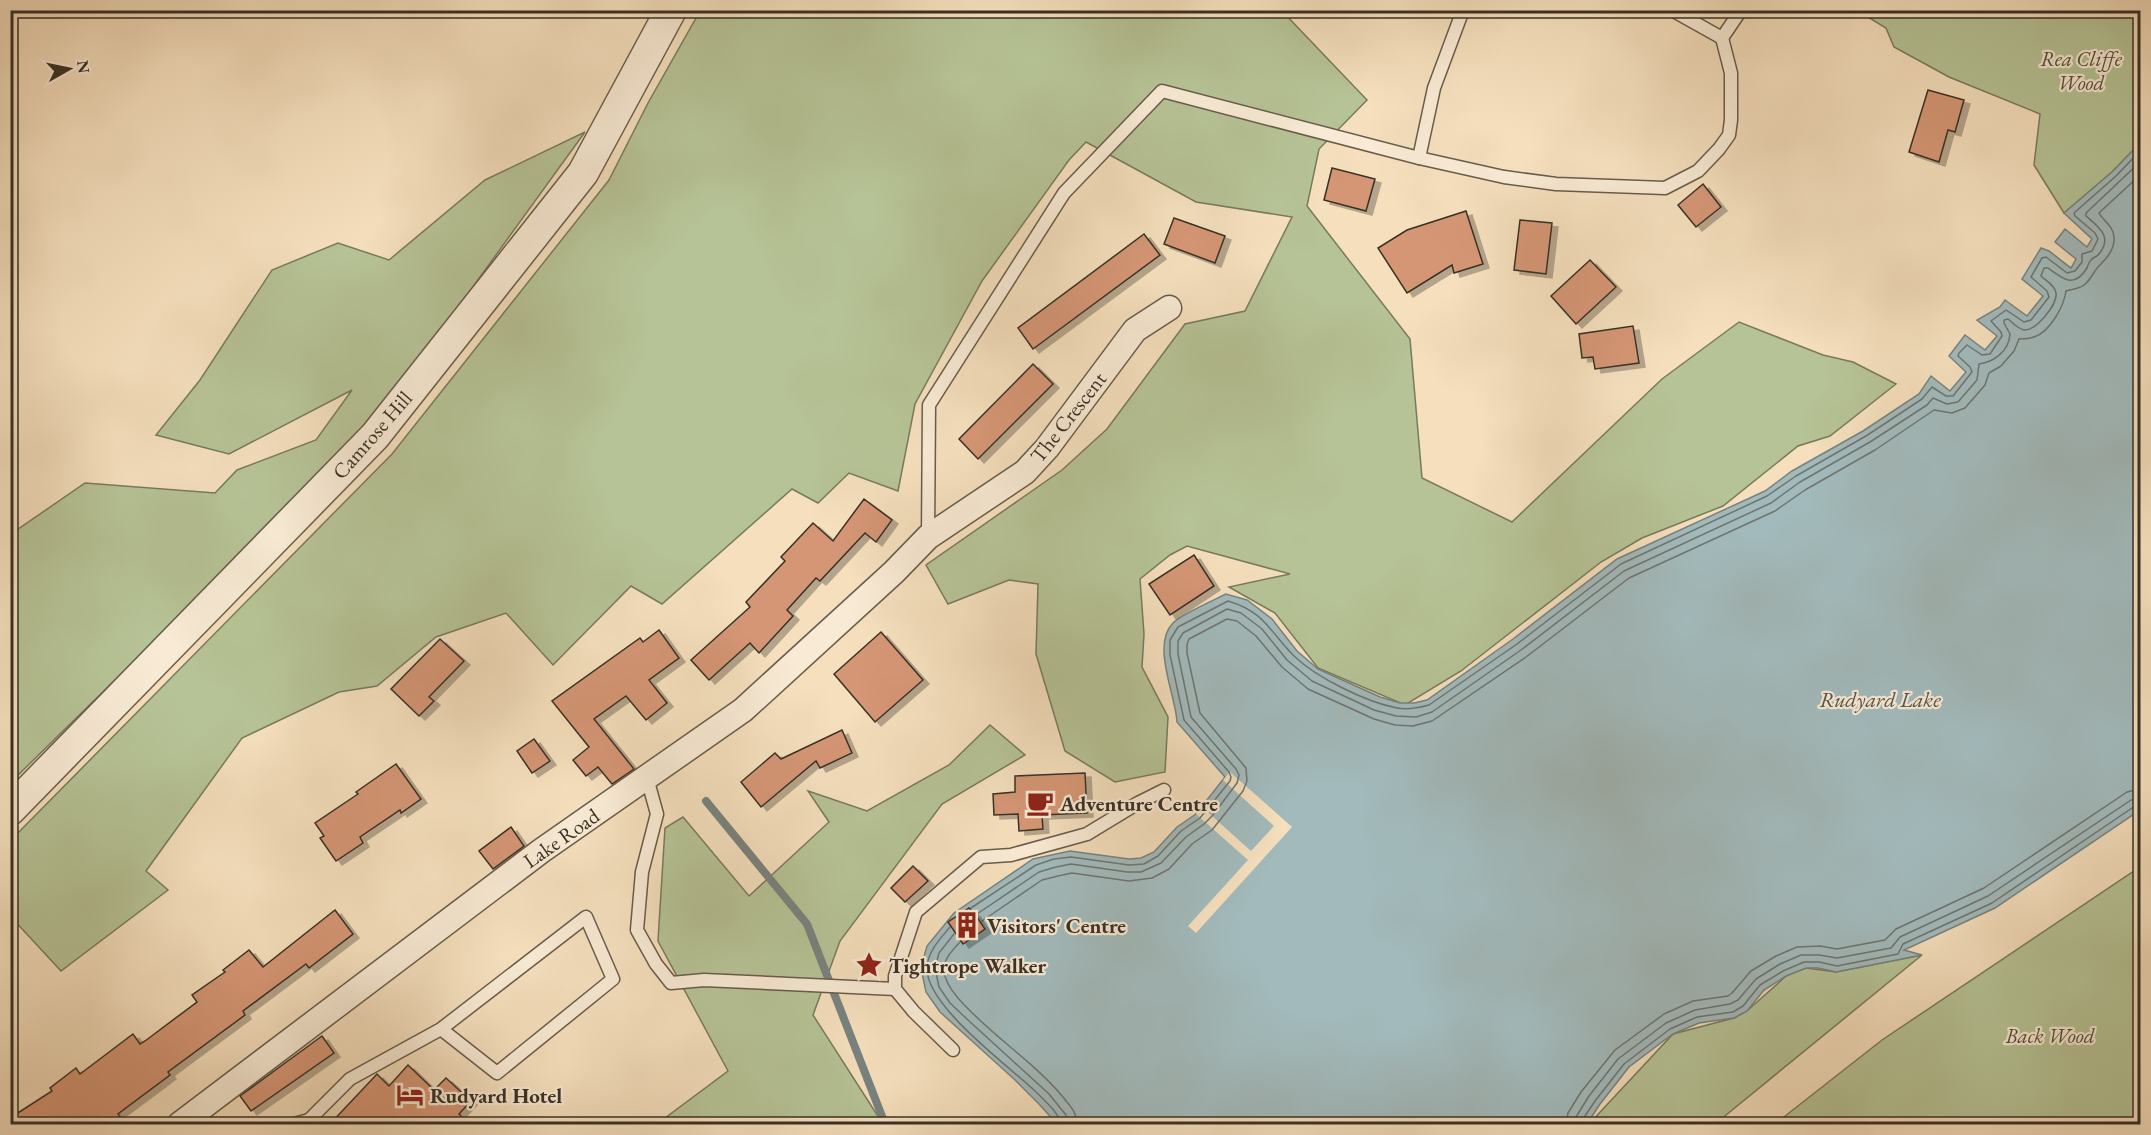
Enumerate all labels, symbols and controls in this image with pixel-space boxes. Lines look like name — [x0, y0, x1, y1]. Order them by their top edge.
north arrow — [39, 39, 99, 99]
park label: Rea Cliffe Wood — [2040, 45, 2123, 96]
text: N — [72, 59, 95, 75]
street label: The Crescent — [1024, 366, 1112, 468]
street label: Camrose Hill — [326, 385, 418, 485]
water label: Rudyard Lake — [1819, 685, 1941, 714]
cafe icon: Adventure Centre — [1025, 788, 1055, 818]
place label: Adventure Centre — [1059, 790, 1218, 817]
street label: Lake Road — [518, 802, 605, 874]
building icon: Visitors' Centre — [952, 910, 982, 940]
place label: Visitors' Centre — [987, 912, 1126, 939]
place icon: Tightrope Walker — [854, 950, 884, 980]
place label: Tightrope Walker — [889, 952, 1047, 979]
park label: Back Wood — [2004, 1022, 2095, 1049]
hotel icon: Rudyard Hotel — [395, 1080, 425, 1110]
place label: Rudyard Hotel — [430, 1082, 562, 1109]

